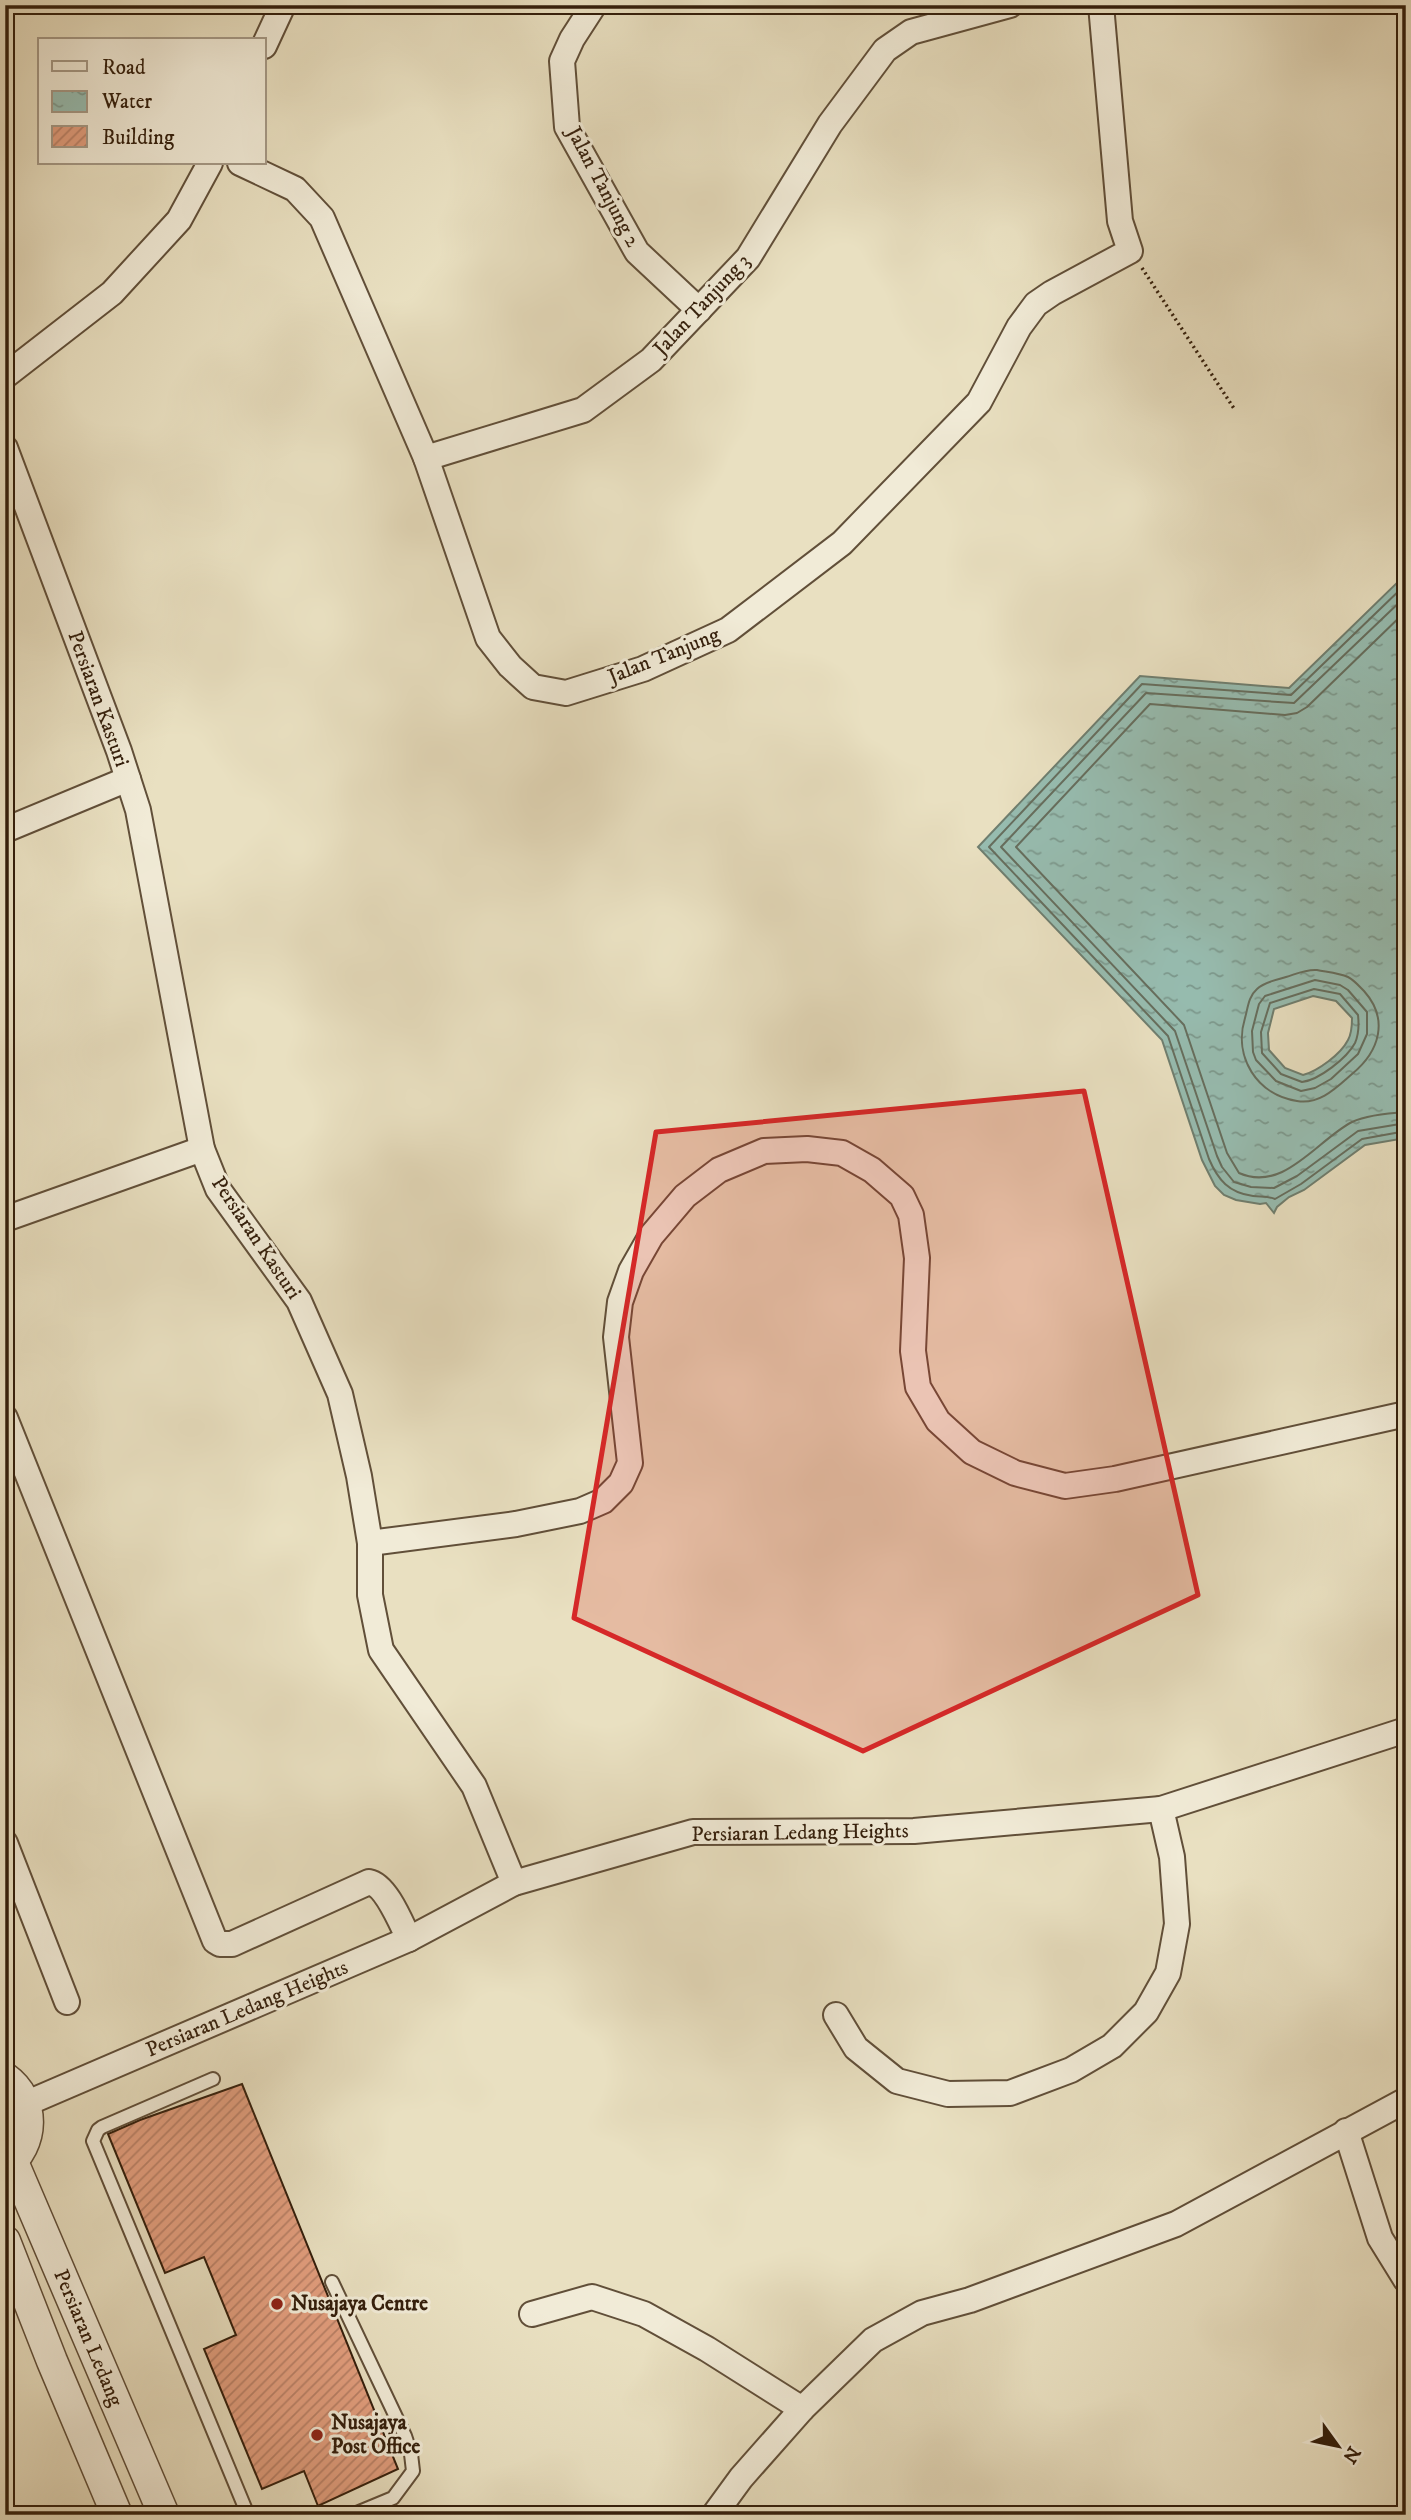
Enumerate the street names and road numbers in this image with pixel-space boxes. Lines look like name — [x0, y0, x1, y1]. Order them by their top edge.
street label: Jalan Tanjung 2 — [559, 121, 646, 252]
street label: Jalan Tanjung 3 — [647, 249, 756, 363]
street label: Jalan Tanjung — [603, 622, 724, 691]
street label: Persiaran Kasturi — [61, 627, 135, 771]
street label: Persiaran Kasturi — [205, 1172, 307, 1304]
street label: Persiaran Ledang Heights — [691, 1818, 909, 1848]
street label: Persiaran Ledang Heights — [142, 1955, 352, 2063]
street label: Persiaran Ledang — [47, 2266, 129, 2411]

